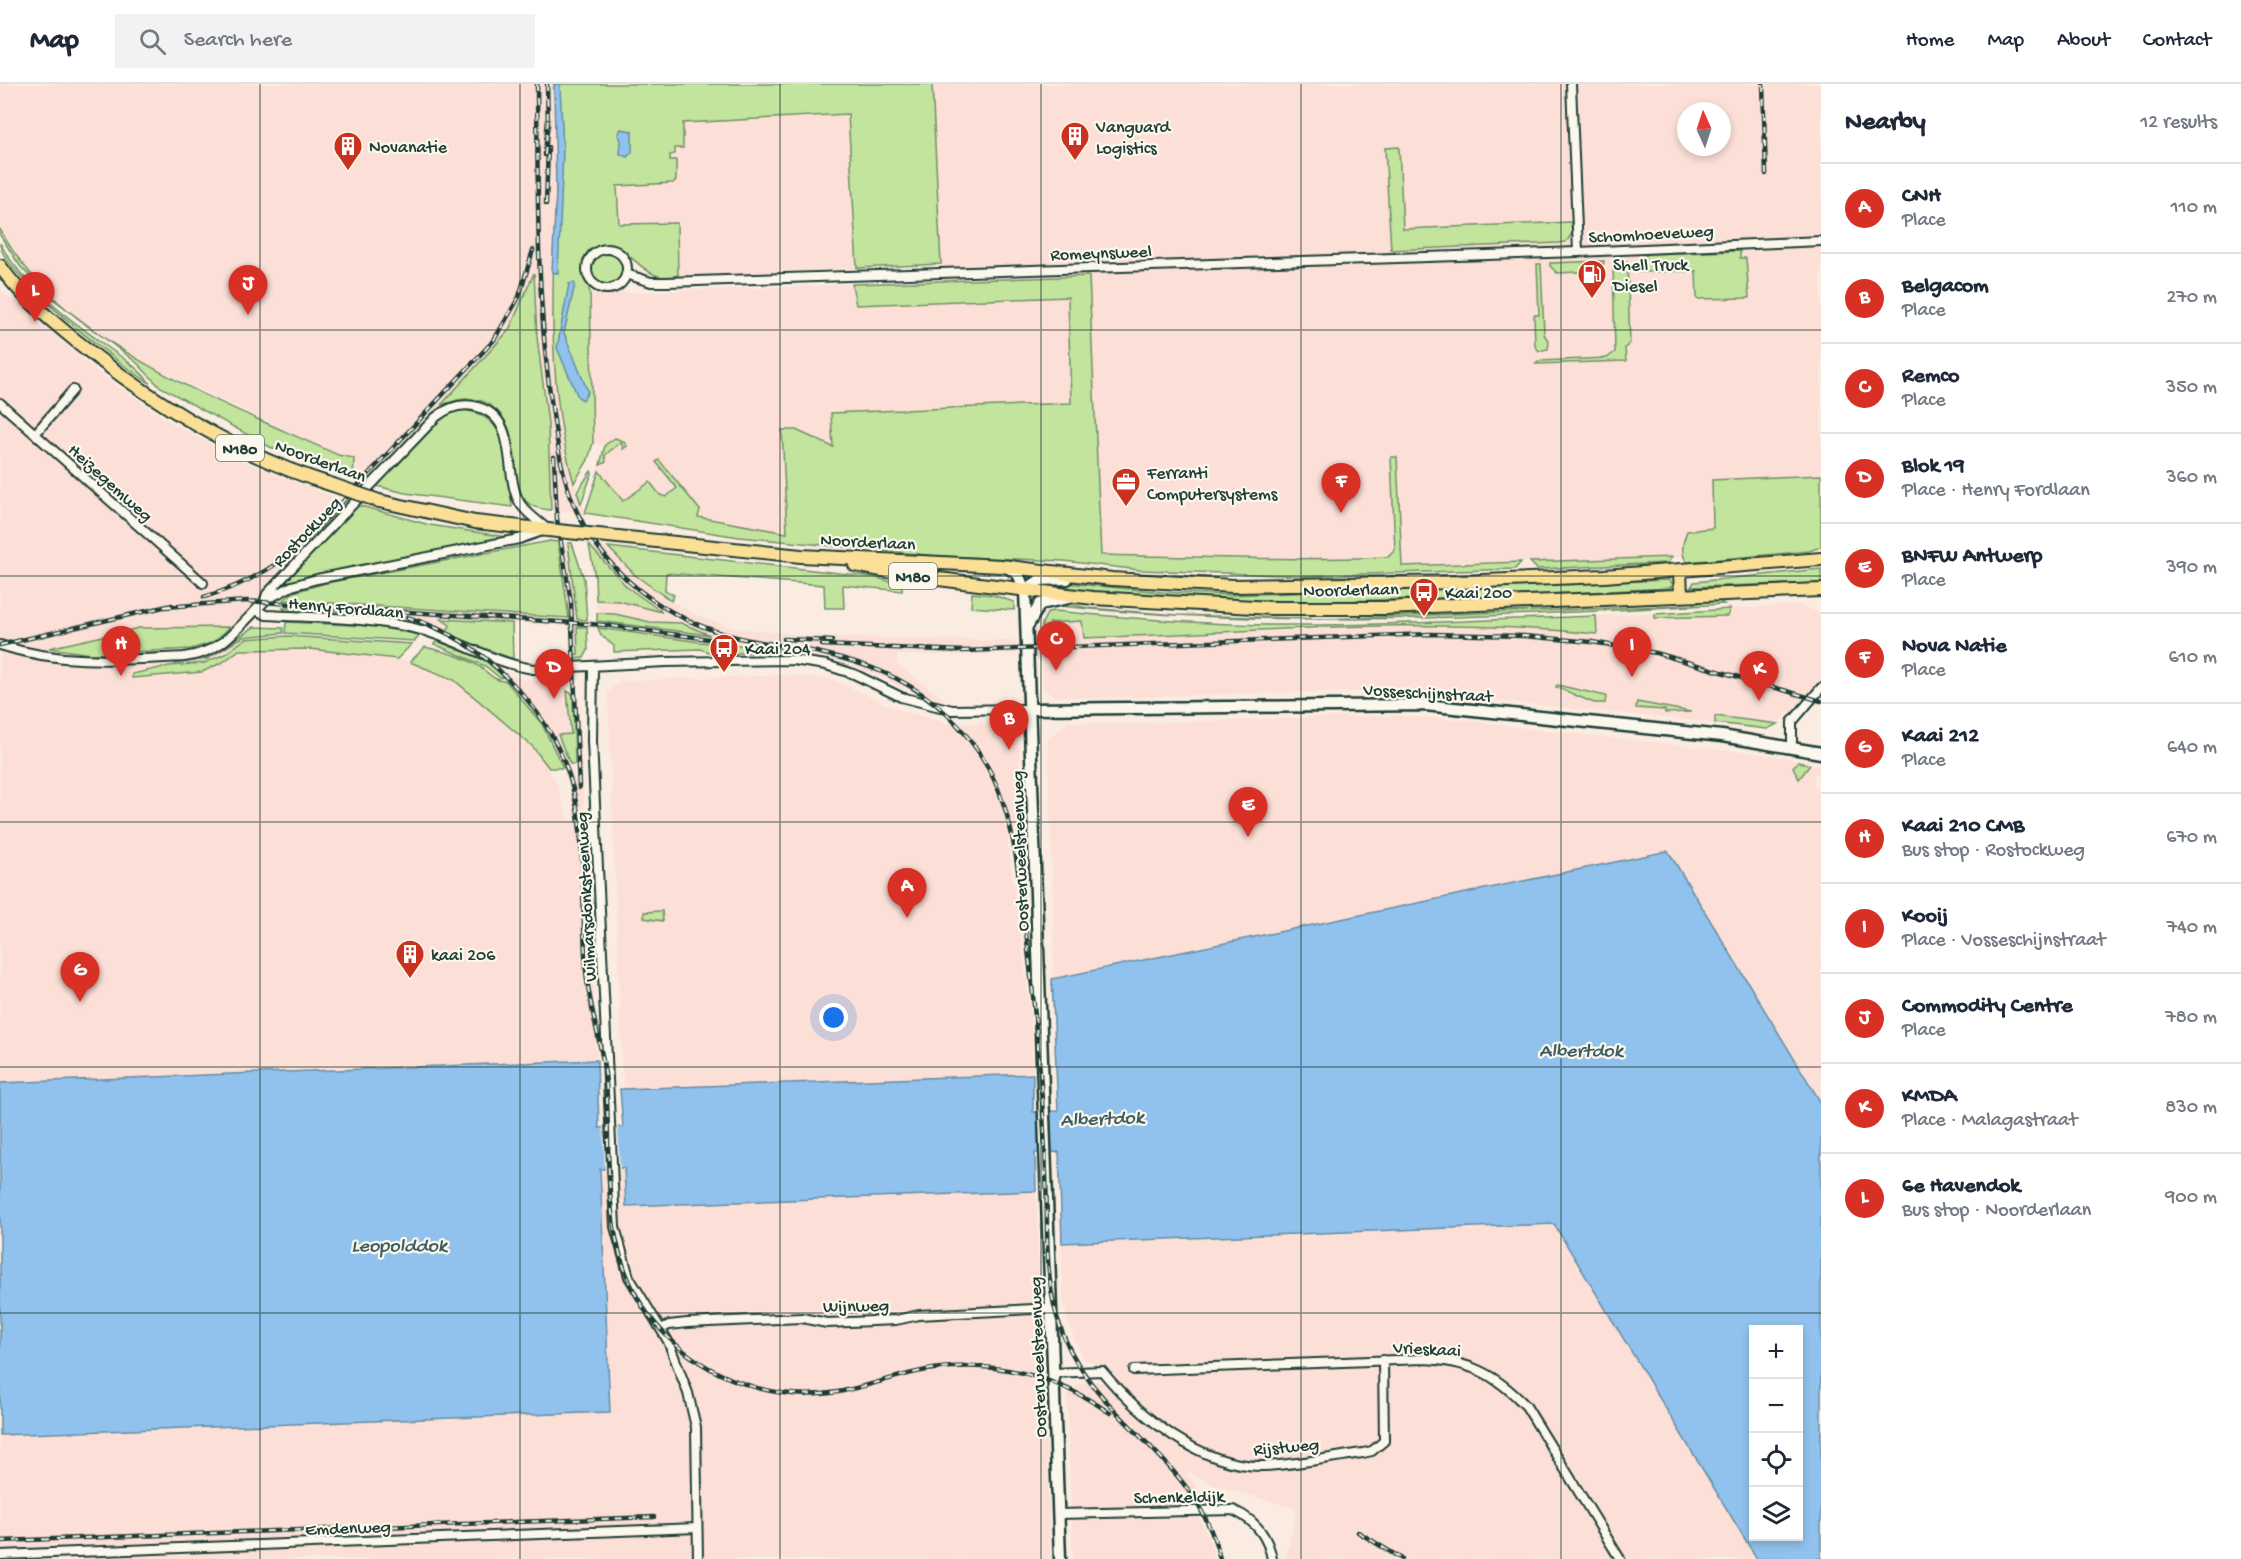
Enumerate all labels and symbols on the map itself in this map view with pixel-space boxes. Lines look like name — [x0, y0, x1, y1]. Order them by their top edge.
north arrow — [1677, 102, 1731, 156]
place label: Vanguard Logistics — [1095, 118, 1172, 160]
building icon: Vanguard Logistics — [1059, 120, 1091, 162]
building icon: Novanatie — [332, 130, 364, 172]
place label: Novanatie — [369, 138, 448, 159]
street label: Schomhoeveweg — [1588, 222, 1714, 249]
street label: Romeynsweel — [1050, 242, 1152, 267]
place label: Shell Truck Diesel — [1612, 256, 1690, 298]
fuel station icon: Shell Truck Diesel — [1576, 258, 1608, 300]
pin: J — [228, 266, 268, 315]
pin: L — [15, 272, 54, 322]
road number: N180 — [216, 435, 264, 461]
street label: Noorderlaan — [272, 436, 369, 489]
street label: Heizegemweg — [63, 440, 156, 527]
place label: Ferranti Computersystems — [1146, 464, 1279, 506]
pin: F — [1322, 464, 1360, 513]
office icon: Ferranti Computersystems — [1110, 466, 1142, 508]
street label: Rostockweg — [269, 493, 347, 572]
street label: Noorderlaan — [820, 531, 917, 557]
road number: N180 — [889, 563, 937, 589]
bus stop icon: Kaai 200 — [1408, 576, 1440, 618]
street label: Noorderlaan — [1303, 580, 1399, 603]
place label: Kaai 200 — [1445, 584, 1512, 605]
street label: Henry Fordlaan — [287, 594, 405, 625]
pin: C — [1036, 622, 1076, 671]
pin: H — [102, 626, 140, 676]
pin: I — [1612, 628, 1652, 677]
bus stop icon: Kaai 204 — [708, 632, 740, 674]
place label: Kaai 204 — [745, 640, 811, 661]
pin: D — [534, 650, 574, 699]
pin: K — [1740, 652, 1778, 701]
street label: Vosseschijnstraat — [1362, 681, 1495, 708]
pin: B — [990, 700, 1028, 750]
street label: Oosterweelsteenweg — [1008, 770, 1035, 932]
pin: E — [1228, 788, 1268, 837]
street label: Wilmarsdonksteenweg — [573, 811, 602, 982]
pin: A — [888, 868, 926, 918]
building icon: kaai 206 — [394, 938, 426, 980]
place label: kaai 206 — [431, 946, 496, 967]
pin: G — [60, 952, 100, 1002]
your location — [819, 1003, 848, 1032]
water label: Albertdok — [1539, 1041, 1625, 1064]
water label: Albertdok — [1060, 1107, 1146, 1133]
water label: Leopolddok — [351, 1236, 449, 1259]
street label: Oosterweelsteenweg — [1026, 1276, 1053, 1438]
street label: Wijnweg — [823, 1296, 889, 1319]
street label: Vrieskaai — [1391, 1338, 1462, 1363]
street label: Rijstweg — [1252, 1435, 1320, 1462]
street label: Schenkeldijk — [1133, 1487, 1227, 1510]
street label: Emdenweg — [305, 1518, 391, 1541]

